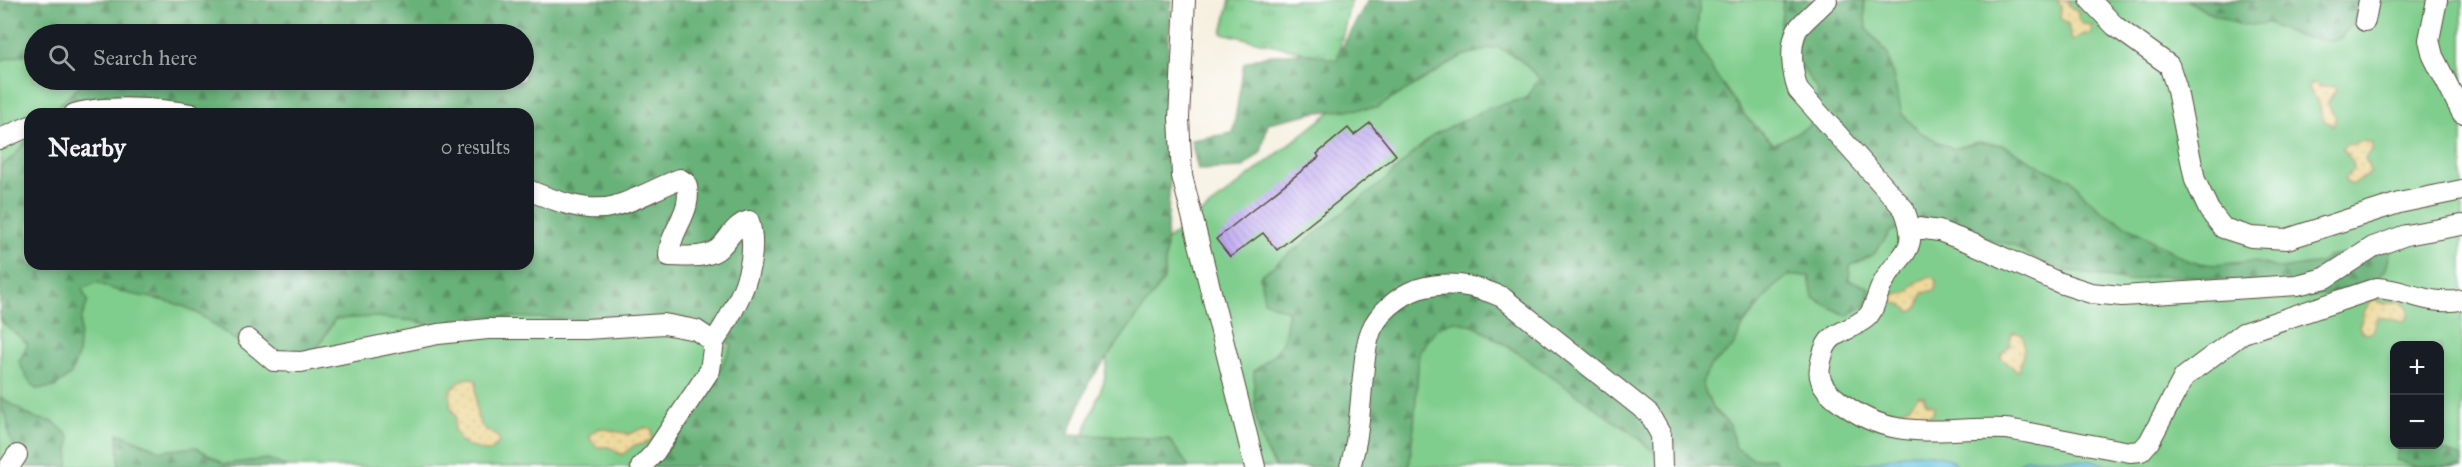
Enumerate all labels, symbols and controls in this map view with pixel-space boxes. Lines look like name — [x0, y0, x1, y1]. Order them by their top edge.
search box — [24, 24, 534, 90]
icon: search — [45, 41, 78, 74]
text: Search here — [93, 44, 197, 71]
text: Nearby — [48, 131, 126, 163]
text: 0 results — [441, 135, 510, 159]
map controls — [2390, 341, 2444, 449]
button: + — [2390, 341, 2444, 395]
button: − — [2390, 395, 2444, 449]

